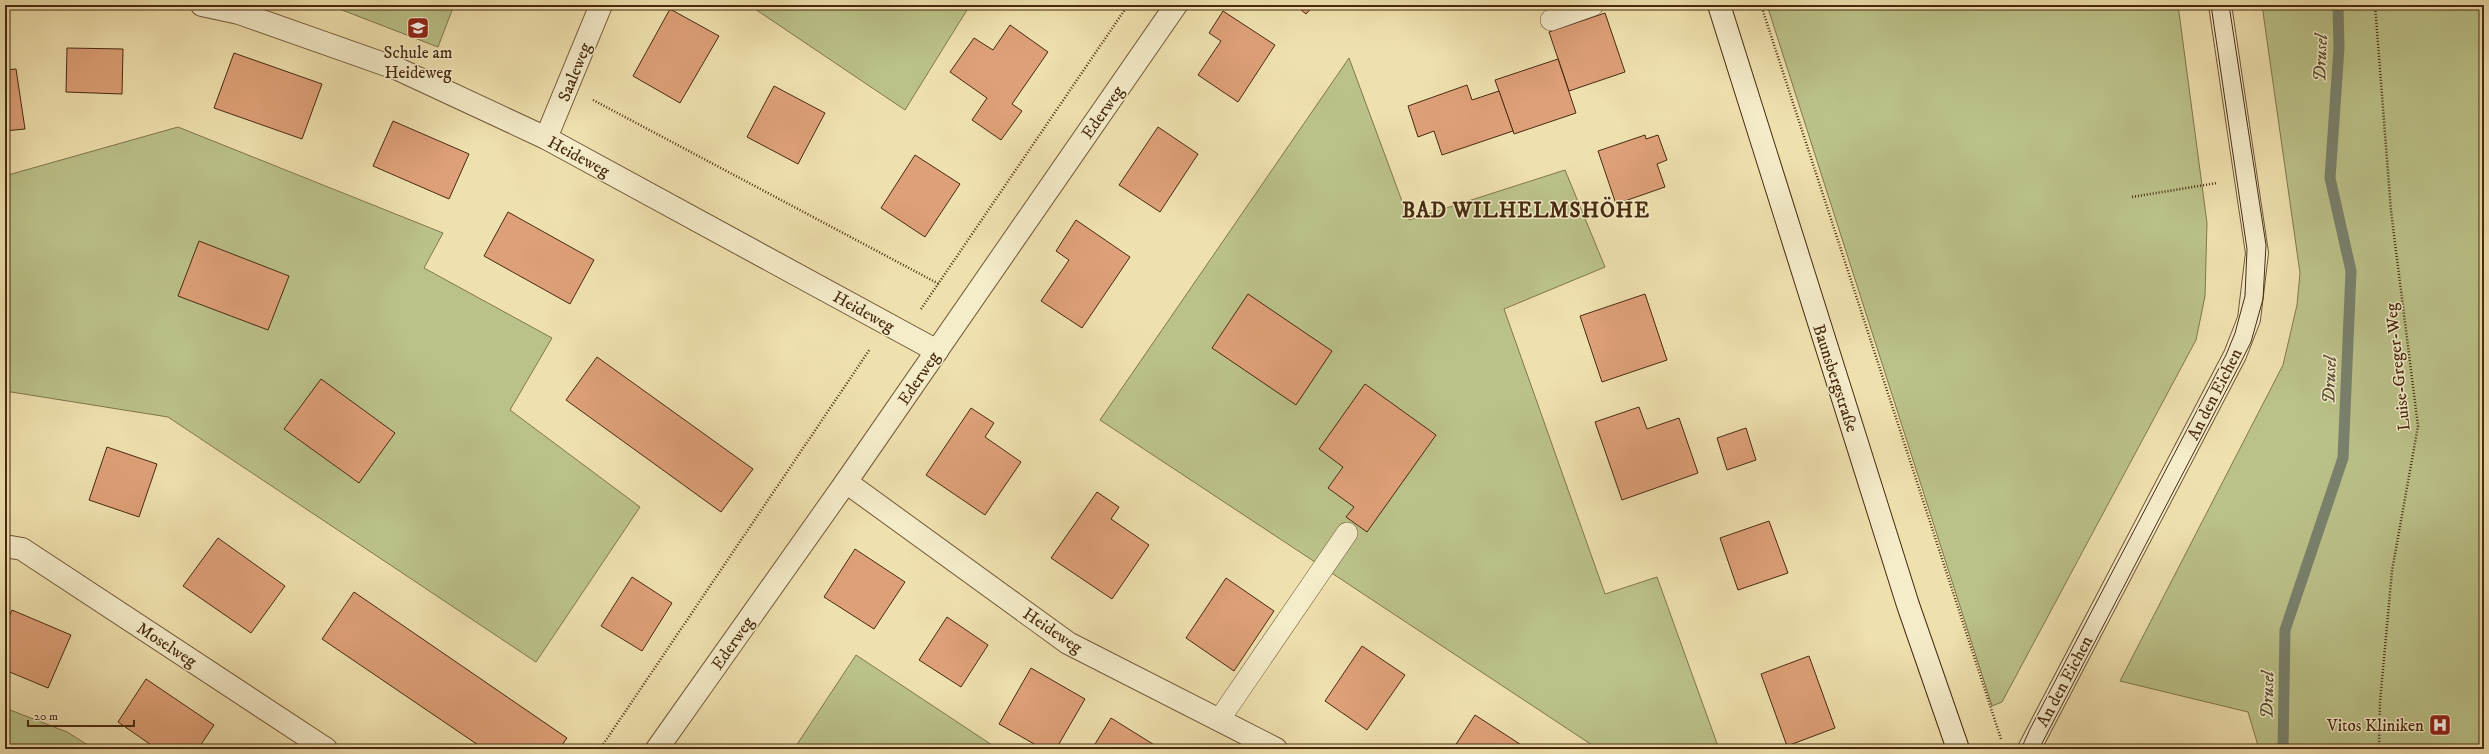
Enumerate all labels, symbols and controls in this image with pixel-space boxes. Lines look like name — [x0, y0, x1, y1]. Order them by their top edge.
school or university icon: Schule am Heideweg — [405, 15, 431, 41]
water label: Drusel — [2309, 31, 2333, 82]
street label: Saaleweg — [553, 39, 597, 105]
place label: Schule am Heideweg — [384, 42, 453, 84]
street label: Ederweg — [1077, 81, 1130, 144]
street label: Heideweg — [544, 131, 614, 183]
district label: BAD WILHELMSHÖHE — [1402, 196, 1650, 224]
street label: Heideweg — [829, 286, 899, 338]
street label: Luise-Greger-Weg — [2380, 301, 2416, 432]
street label: Baunsbergstraße — [1807, 321, 1863, 435]
street label: An den Eichen — [2182, 345, 2247, 444]
street label: Ederweg — [893, 347, 945, 410]
water label: Drusel — [2318, 353, 2342, 404]
street label: Heideweg — [1018, 603, 1087, 659]
street label: Ederweg — [707, 612, 760, 675]
street label: Moselweg — [132, 617, 201, 673]
street label: An den Eichen — [2032, 632, 2098, 731]
water label: Drusel — [2257, 669, 2279, 719]
scale bar — [28, 702, 134, 728]
text: 20 m — [34, 709, 58, 724]
hospital icon: Vitos Kliniken — [2427, 712, 2453, 738]
place label: Vitos Kliniken — [2326, 715, 2424, 737]

